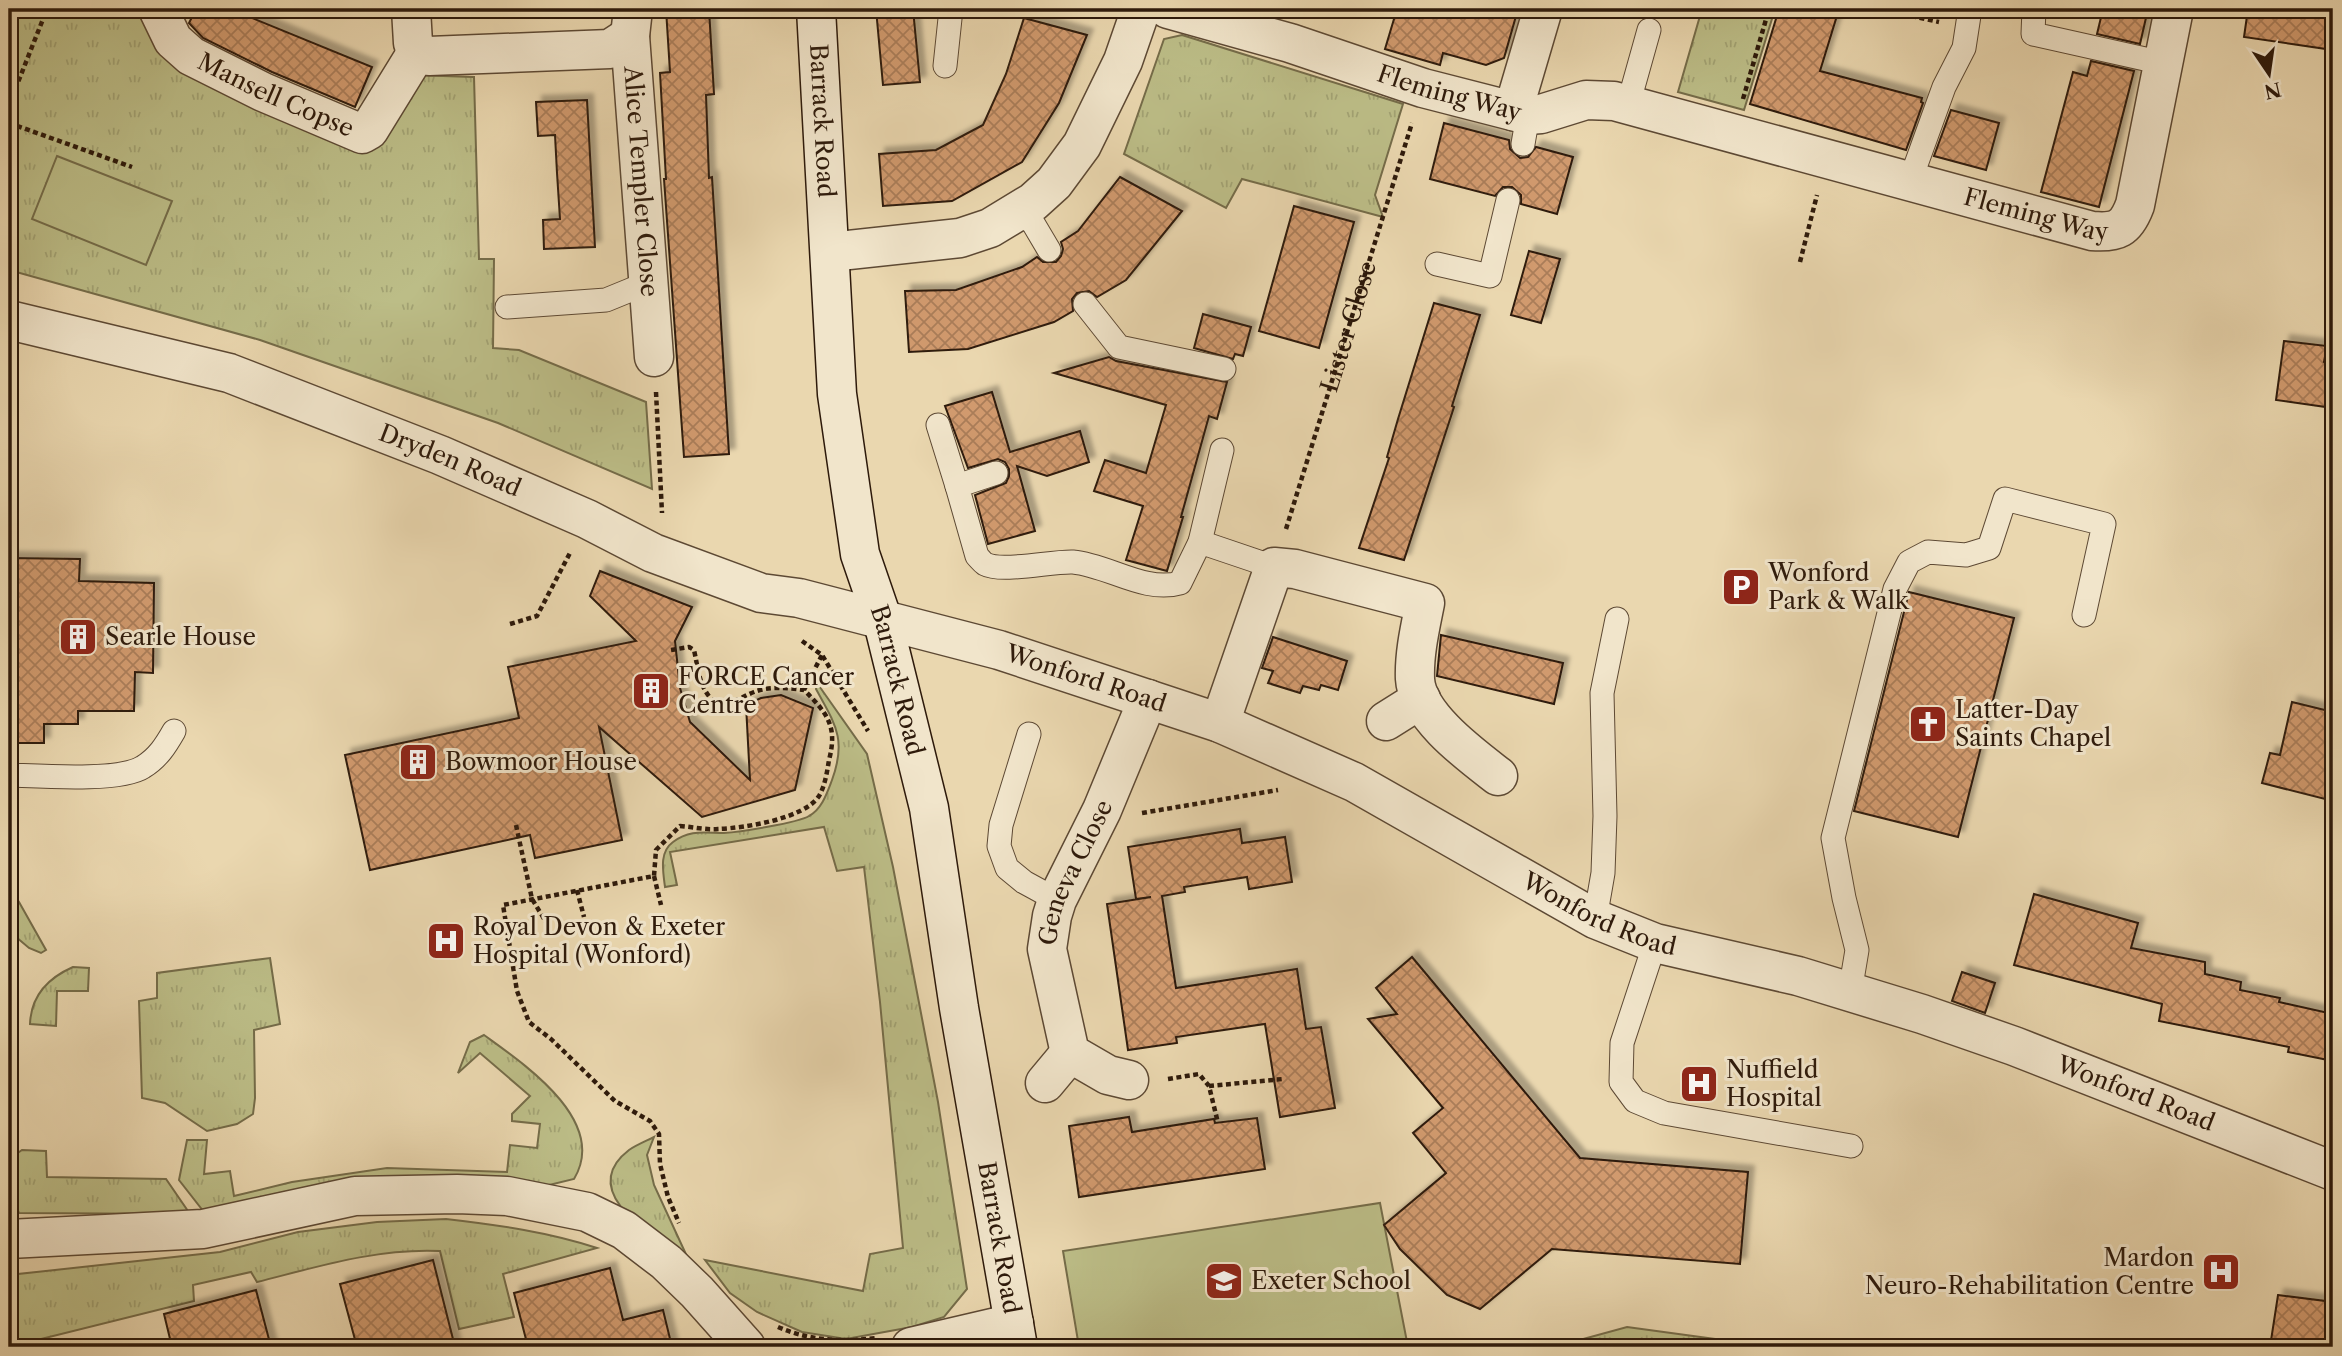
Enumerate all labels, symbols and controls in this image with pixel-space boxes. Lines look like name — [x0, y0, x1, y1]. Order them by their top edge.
north arrow — [2234, 38, 2304, 108]
street label: Barrack Road — [804, 43, 841, 199]
street label: Mansell Copse — [193, 47, 358, 143]
street label: Fleming Way — [1374, 59, 1525, 127]
street label: Alice Templer Close — [618, 64, 664, 298]
text: N — [2262, 77, 2283, 103]
street label: Fleming Way — [1961, 182, 2109, 246]
street label: Lister Close — [1314, 257, 1382, 395]
street label: Dryden Road — [375, 418, 526, 503]
place label: Wonford Park & Walk — [1767, 558, 1910, 615]
parking icon: Wonford Park & Walk — [1720, 566, 1762, 608]
street label: Barrack Road — [865, 601, 931, 759]
building icon: Searle House — [57, 616, 99, 658]
place label: Searle House — [105, 622, 256, 651]
street label: Wonford Road — [1001, 638, 1170, 718]
place label: FORCE Cancer Centre — [678, 662, 854, 719]
building icon: FORCE Cancer Centre — [630, 670, 672, 712]
place label: Latter-Day Saints Chapel — [1955, 695, 2111, 752]
church icon: Latter-Day Saints Chapel — [1907, 703, 1949, 745]
building icon: Bowmoor House — [397, 741, 439, 783]
place label: Bowmoor House — [445, 747, 637, 776]
street label: Geneva Close — [1033, 796, 1119, 947]
street label: Wonford Road — [1516, 865, 1679, 962]
place label: Royal Devon & Exeter Hospital (Wonford) — [473, 912, 725, 969]
hospital icon: Royal Devon & Exeter Hospital (Wonford) — [425, 920, 467, 962]
street label: Wonford Road — [2052, 1049, 2219, 1137]
place label: Nuffield Hospital — [1726, 1055, 1822, 1112]
hospital icon: Nuffield Hospital — [1678, 1063, 1720, 1105]
street label: Barrack Road — [972, 1159, 1027, 1316]
place label: Mardon Neuro-Rehabilitation Centre — [1865, 1243, 2194, 1300]
hospital icon: Mardon Neuro-Rehabilitation Centre — [2200, 1251, 2242, 1293]
school or university icon: Exeter School — [1203, 1260, 1245, 1302]
place label: Exeter School — [1251, 1266, 1411, 1295]

